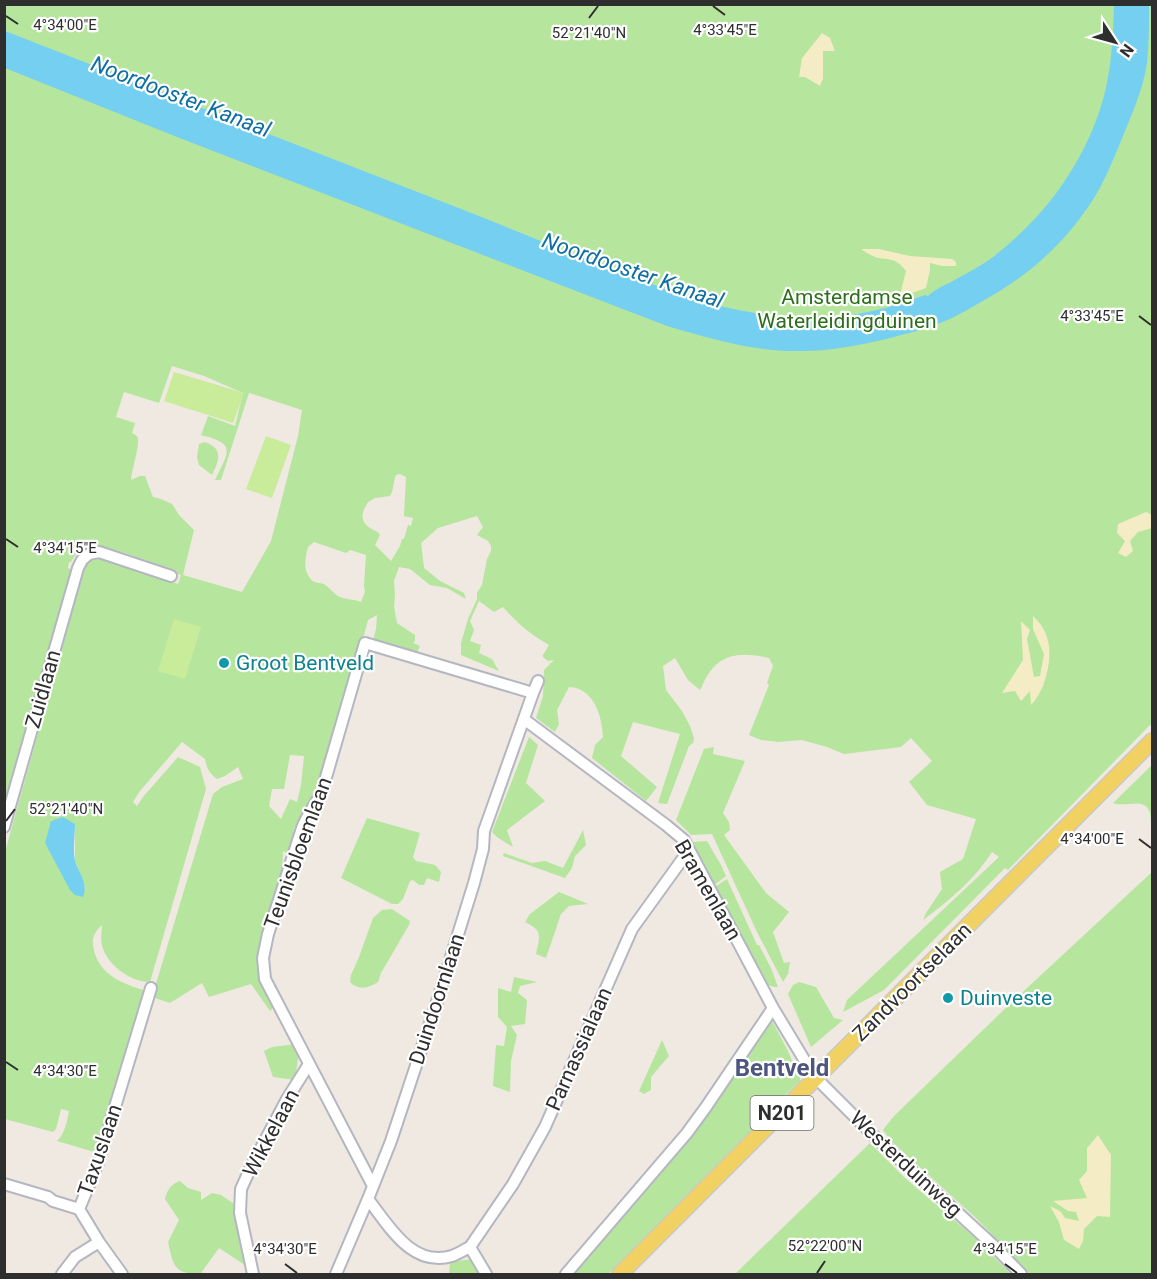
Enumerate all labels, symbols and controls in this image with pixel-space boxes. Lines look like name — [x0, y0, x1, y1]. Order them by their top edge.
north arrow — [1085, 12, 1145, 72]
text: 4°34'00"E — [33, 16, 97, 34]
text: 4°33'45"E — [693, 21, 757, 39]
text: 52°21'40"N — [552, 24, 626, 42]
text: N — [1116, 40, 1138, 61]
water label: Noordooster Kanaal — [88, 51, 275, 142]
water label: Noordooster Kanaal — [539, 228, 728, 314]
park label: Amsterdamse Waterleidingduinen — [757, 285, 937, 333]
text: 4°33'45"E — [1060, 307, 1124, 325]
text: 4°34'15"E — [33, 539, 97, 557]
street label: Zuidlaan — [20, 647, 66, 731]
place label: Groot Bentveld — [236, 651, 374, 675]
marker: Groot Bentveld — [217, 656, 231, 670]
street label: Teunisbloemlaan — [259, 774, 337, 932]
text: 52°21'40"N — [29, 800, 103, 818]
text: 4°34'00"E — [1060, 830, 1124, 848]
street label: Bramenlaan — [670, 836, 746, 944]
street label: Zandvoortselaan — [848, 918, 976, 1046]
street label: Duindoornlaan — [405, 931, 469, 1067]
street label: Parnassialaan — [541, 984, 617, 1114]
place label: Duinveste — [960, 986, 1052, 1010]
marker: Duinveste — [941, 991, 955, 1005]
district label: Bentveld — [735, 1054, 829, 1082]
text: 4°34'30"E — [33, 1062, 97, 1080]
street label: Wikkelaan — [238, 1085, 304, 1181]
road number: N201 — [750, 1096, 814, 1130]
street label: Taxuslaan — [73, 1101, 127, 1199]
street label: Westerduinweg — [845, 1106, 967, 1222]
text: 52°22'00"N — [788, 1237, 862, 1255]
text: 4°34'30"E — [253, 1240, 317, 1258]
text: 4°34'15"E — [973, 1240, 1037, 1258]

